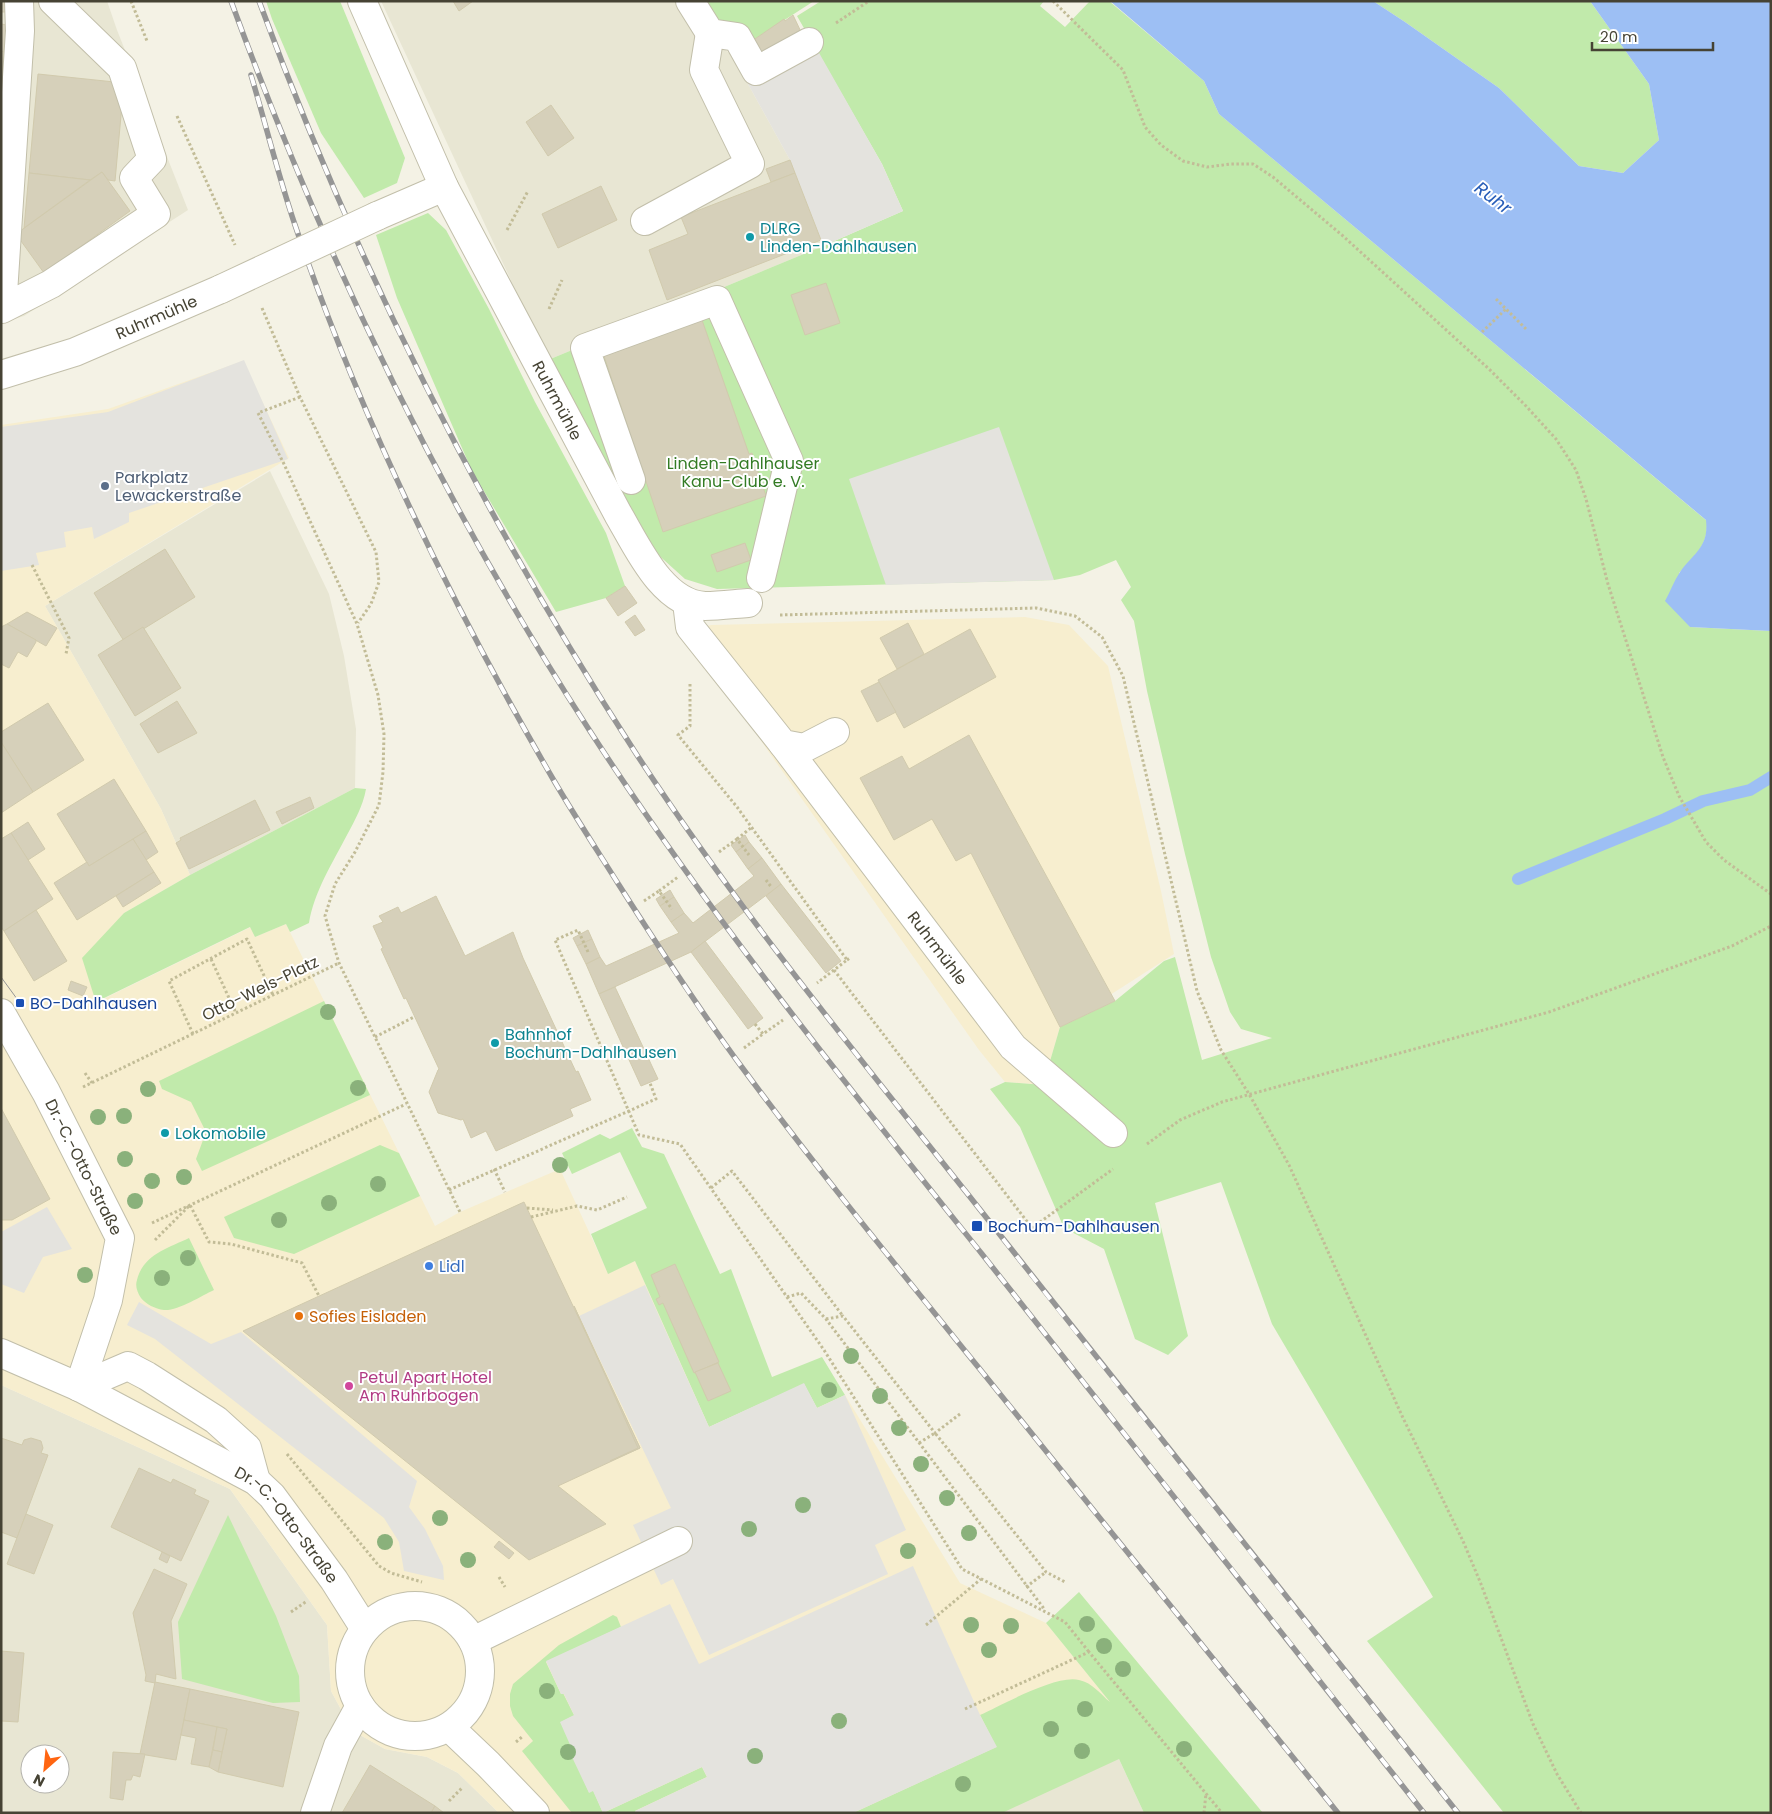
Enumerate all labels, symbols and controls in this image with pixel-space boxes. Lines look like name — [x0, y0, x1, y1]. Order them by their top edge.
scale bar — [1592, 20, 1713, 52]
text: 20 m — [1600, 26, 1638, 47]
water label: Ruhr — [1470, 175, 1518, 221]
place label: DLRG Linden-Dahlhausen — [760, 217, 917, 258]
marker: DLRG Linden-Dahlhausen — [744, 231, 756, 243]
street label: Ruhrmühle — [112, 290, 201, 345]
street label: Ruhrmühle — [527, 357, 588, 445]
park label: Linden-Dahlhauser Kanu-Club e. V. — [667, 452, 819, 493]
place label: Parkplatz Lewackerstraße — [115, 466, 241, 507]
marker: Parkplatz Lewackerstraße — [99, 480, 111, 492]
street label: Ruhrmühle — [902, 907, 973, 990]
street label: Otto-Wels-Platz — [198, 950, 322, 1027]
place label: BO-Dahlhausen — [30, 992, 157, 1015]
marker: BO-Dahlhausen — [14, 997, 26, 1009]
place label: Bahnhof Bochum-Dahlhausen — [505, 1023, 677, 1064]
marker: Bahnhof Bochum-Dahlhausen — [489, 1037, 501, 1049]
street label: Dr.-C.-Otto-Straße — [39, 1095, 128, 1239]
place label: Lokomobile — [175, 1122, 266, 1145]
marker: Lokomobile — [159, 1127, 171, 1139]
place label: Bochum-Dahlhausen — [988, 1215, 1160, 1238]
marker: Bochum-Dahlhausen — [970, 1219, 984, 1233]
place label: Lidl — [439, 1255, 465, 1278]
marker: Lidl — [423, 1260, 435, 1272]
place label: Sofies Eisladen — [309, 1305, 427, 1328]
marker: Sofies Eisladen — [293, 1310, 305, 1322]
place label: Petul Apart Hotel Am Ruhrbogen — [359, 1366, 492, 1407]
marker: Petul Apart Hotel Am Ruhrbogen — [343, 1380, 355, 1392]
street label: Dr.-C.-Otto-Straße — [230, 1461, 344, 1588]
north arrow — [20, 1744, 70, 1794]
text: N — [30, 1769, 48, 1792]

